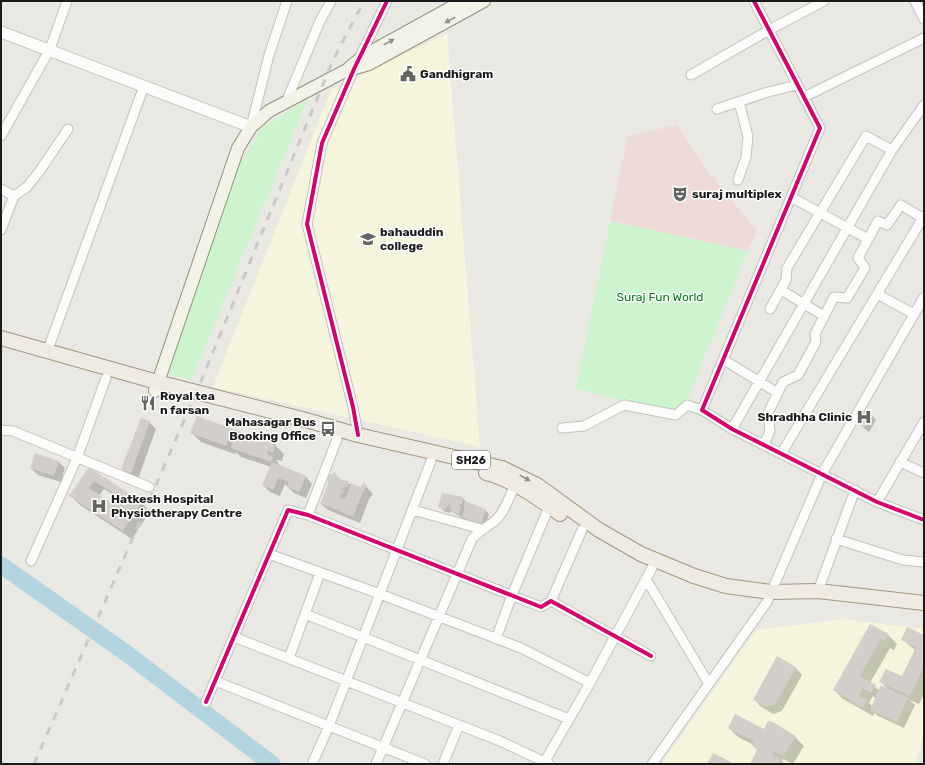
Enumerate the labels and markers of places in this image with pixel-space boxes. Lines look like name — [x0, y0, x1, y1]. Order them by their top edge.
public building icon: Gandhigram — [399, 65, 417, 83]
place label: Gandhigram — [420, 67, 493, 81]
theatre icon: suraj multiplex — [671, 185, 689, 203]
place label: suraj multiplex — [692, 187, 781, 201]
place label: bahauddin college — [380, 225, 444, 253]
school or university icon: bahauddin college — [359, 230, 377, 248]
place label: Royal tea n farsan — [160, 389, 215, 417]
restaurant icon: Royal tea n farsan — [139, 394, 157, 412]
hospital icon: Shradhha Clinic — [855, 408, 873, 426]
place label: Shradhha Clinic — [757, 410, 852, 424]
place label: Mahasagar Bus Booking Office — [225, 415, 316, 443]
bus stop icon: Mahasagar Bus Booking Office — [319, 420, 337, 438]
place label: Hatkesh Hospital Physiotherapy Centre — [111, 492, 242, 520]
hospital icon: Hatkesh Hospital Physiotherapy Centre — [90, 497, 108, 515]

